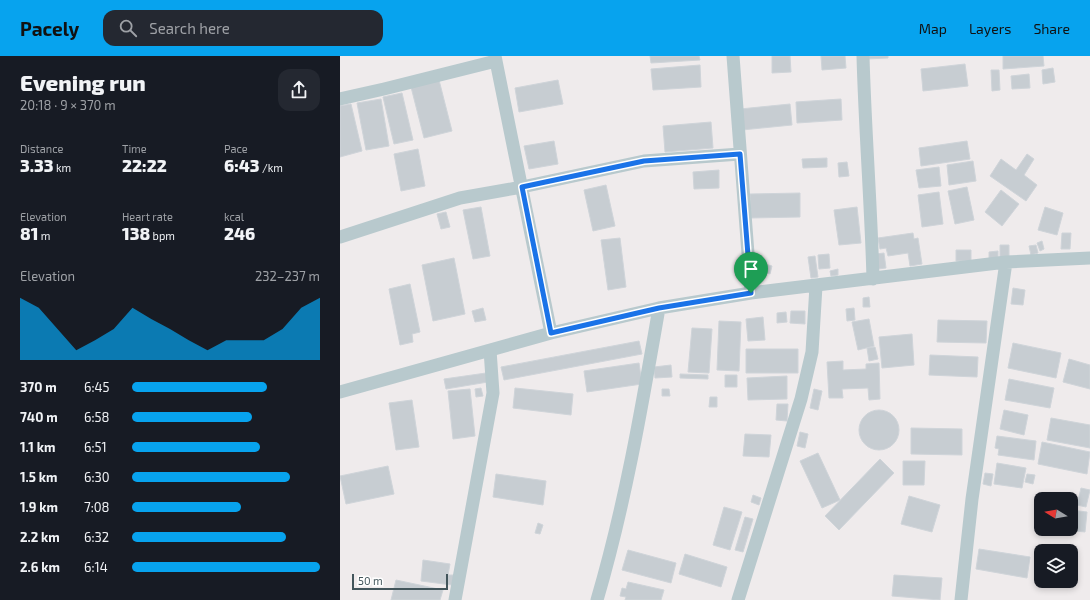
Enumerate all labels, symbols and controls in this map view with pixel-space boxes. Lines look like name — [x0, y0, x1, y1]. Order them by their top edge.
search box — [103, 10, 383, 46]
text: Pacely — [20, 17, 79, 40]
icon: search — [117, 17, 139, 39]
text: Search here — [149, 19, 230, 37]
text: Map — [919, 20, 947, 37]
text: Layers — [969, 20, 1011, 37]
text: Share — [1033, 20, 1070, 37]
text: Evening run — [20, 69, 146, 95]
button: share — [278, 69, 320, 111]
text: 20:18 · 9 × 370 m — [20, 97, 116, 113]
text: Distance — [20, 142, 63, 155]
text: Time — [122, 142, 147, 155]
text: Pace — [224, 142, 248, 155]
text: 3.33 — [20, 155, 54, 175]
text: 22:22 — [122, 155, 167, 175]
text: 6:43 — [224, 155, 260, 175]
text: km — [54, 161, 71, 174]
text: /km — [260, 161, 283, 174]
text: Elevation — [20, 210, 67, 223]
text: Heart rate — [122, 210, 173, 223]
text: kcal — [224, 210, 244, 223]
text: 81 — [20, 223, 38, 243]
text: 138 — [122, 223, 150, 243]
text: 246 — [224, 223, 255, 243]
text: m — [38, 229, 51, 242]
text: bpm — [150, 229, 175, 242]
pin — [734, 252, 768, 293]
icon: arrive — [740, 258, 762, 280]
text: Elevation — [20, 268, 75, 284]
text: 232–237 m — [255, 268, 320, 284]
text: 370 m — [20, 379, 57, 395]
text: 6:45 — [84, 379, 109, 395]
text: 740 m — [20, 409, 58, 425]
text: 6:58 — [84, 409, 109, 425]
text: 1.1 km — [20, 439, 55, 455]
text: 6:51 — [84, 439, 107, 455]
text: 1.5 km — [20, 469, 58, 485]
text: 6:30 — [84, 469, 110, 485]
north arrow — [1034, 492, 1078, 536]
map controls — [1034, 492, 1078, 588]
text: 1.9 km — [20, 499, 58, 515]
text: 7:08 — [84, 499, 109, 515]
text: 2.2 km — [20, 529, 60, 545]
text: 6:32 — [84, 529, 109, 545]
button: layers — [1034, 544, 1078, 588]
text: 2.6 km — [20, 559, 60, 575]
text: 6:14 — [84, 559, 108, 575]
scale bar — [352, 572, 448, 591]
text: 50 m — [358, 574, 383, 587]

